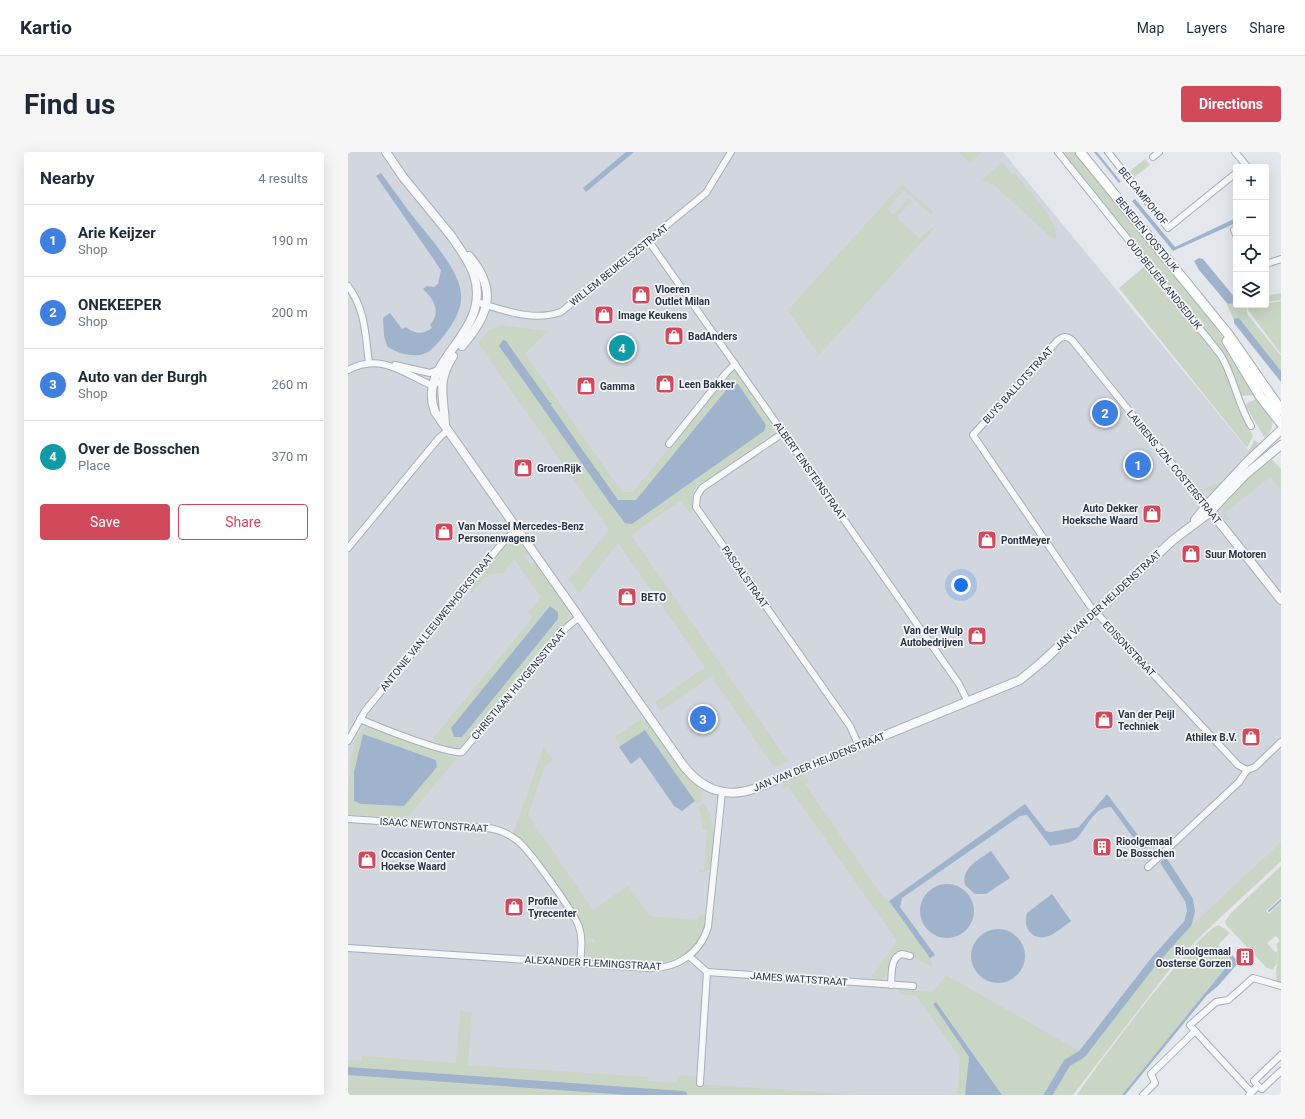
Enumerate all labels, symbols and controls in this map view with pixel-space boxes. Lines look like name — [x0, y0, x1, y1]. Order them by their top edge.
text: Kartio — [20, 16, 72, 39]
text: Map — [1137, 20, 1164, 36]
text: Layers — [1186, 20, 1227, 36]
text: Share — [1249, 20, 1285, 36]
button: Directions — [1181, 86, 1281, 122]
text: Find us — [24, 88, 115, 121]
map controls — [1233, 164, 1269, 308]
button: + — [1233, 164, 1269, 200]
street label: BELCAMPOHOF — [1116, 165, 1170, 228]
text: Nearby — [40, 168, 95, 188]
text: 4 results — [258, 171, 308, 186]
street label: BENEDEN OOSTDIJK — [1113, 194, 1181, 274]
button: − — [1233, 200, 1269, 236]
street label: WILLEM BEUKELSZSTRAAT — [568, 222, 670, 308]
text: Arie Keijzer — [78, 224, 156, 242]
text: 1 — [49, 233, 57, 248]
text: 190 m — [271, 233, 308, 248]
button: locate — [1233, 236, 1269, 272]
street label: OUD-BEIJERLANDSEDIJK — [1124, 237, 1204, 332]
text: Shop — [78, 242, 108, 257]
button: layers — [1233, 272, 1269, 308]
shop icon: Vloeren Outlet Milan — [630, 284, 652, 306]
place label: Vloeren Outlet Milan — [655, 284, 710, 307]
text: ONEKEEPER — [78, 296, 162, 314]
shop icon: Image Keukens — [593, 304, 615, 326]
text: 2 — [49, 305, 57, 320]
text: 200 m — [271, 305, 308, 320]
place label: Image Keukens — [618, 310, 687, 321]
text: Shop — [78, 314, 108, 329]
shop icon: BadAnders — [663, 325, 685, 347]
place label: BadAnders — [688, 331, 737, 342]
pin: 4 — [609, 333, 635, 363]
street label: BUYS BALLOTSTRAAT — [981, 344, 1055, 426]
text: Auto van der Burgh — [78, 368, 207, 386]
shop icon: Leen Bakker — [654, 373, 676, 395]
shop icon: Gamma — [575, 375, 597, 397]
text: 3 — [49, 377, 57, 392]
text: 260 m — [271, 377, 308, 392]
place label: Leen Bakker — [679, 379, 735, 390]
place label: Gamma — [600, 381, 635, 392]
text: Shop — [78, 386, 108, 401]
pin: 2 — [1092, 398, 1118, 428]
street label: LAURENS JZN. COSTERSTRAAT — [1125, 408, 1223, 526]
street label: ALBERT EINSTEINSTRAAT — [772, 420, 848, 522]
text: Over de Bosschen — [78, 440, 200, 458]
text: 4 — [49, 449, 57, 464]
text: 370 m — [271, 449, 308, 464]
pin: 1 — [1125, 450, 1151, 480]
shop icon: GroenRijk — [512, 457, 534, 479]
text: Place — [78, 458, 110, 473]
place label: GroenRijk — [537, 463, 582, 474]
place label: Auto Dekker Hoeksche Waard — [1062, 503, 1138, 526]
shop icon: Auto Dekker Hoeksche Waard — [1141, 503, 1163, 525]
button: Save — [40, 504, 170, 540]
button: Share — [178, 504, 308, 540]
shop icon: Van Mossel Mercedes-Benz Personenwagens — [433, 521, 455, 543]
place label: Van Mossel Mercedes-Benz Personenwagens — [458, 521, 584, 544]
shop icon: PontMeyer — [976, 529, 998, 551]
place label: PontMeyer — [1001, 535, 1050, 546]
shop icon: Suur Motoren — [1180, 543, 1202, 565]
street label: PASCALSTRAAT — [720, 544, 770, 610]
street label: JAN VAN DER HEIJDENSTRAAT — [1053, 548, 1164, 652]
place label: Suur Motoren — [1205, 549, 1267, 560]
street label: ANTONIE VAN LEEUWENHOEKSTRAAT — [378, 551, 496, 693]
your location — [951, 575, 971, 595]
shop icon: BETO — [616, 586, 638, 608]
place label: BETO — [641, 592, 666, 603]
street label: EDISONSTRAAT — [1101, 619, 1157, 679]
place label: Van der Wulp Autobedrijven — [900, 625, 963, 648]
shop icon: Van der Wulp Autobedrijven — [966, 625, 988, 647]
street label: CHRISTIAAN HUYGENSSTRAAT — [469, 626, 569, 742]
pin: 3 — [690, 704, 716, 734]
shop icon: Van der Peijl Techniek — [1093, 709, 1115, 731]
place label: Van der Peijl Techniek — [1118, 709, 1175, 732]
shop icon: Athilex B.V. — [1240, 726, 1262, 748]
street label: JAN VAN DER HEIJDENSTRAAT — [751, 730, 887, 794]
place label: Athilex B.V. — [1185, 732, 1237, 743]
street label: ISAAC NEWTONSTRAAT — [379, 816, 489, 834]
building icon: Rioolgemaal De Bosschen — [1091, 836, 1113, 858]
place label: Rioolgemaal De Bosschen — [1116, 836, 1175, 859]
shop icon: Occasion Center Hoekse Waard — [356, 849, 378, 871]
place label: Occasion Center Hoekse Waard — [381, 849, 456, 872]
shop icon: Profile Tyrecenter — [503, 896, 525, 918]
place label: Profile Tyrecenter — [528, 896, 577, 919]
place label: Rioolgemaal Oosterse Gorzen — [1156, 946, 1231, 969]
building icon: Rioolgemaal Oosterse Gorzen — [1234, 946, 1256, 968]
street label: ALEXANDER FLEMINGSTRAAT — [524, 954, 662, 972]
street label: JAMES WATTSTRAAT — [750, 970, 848, 988]

